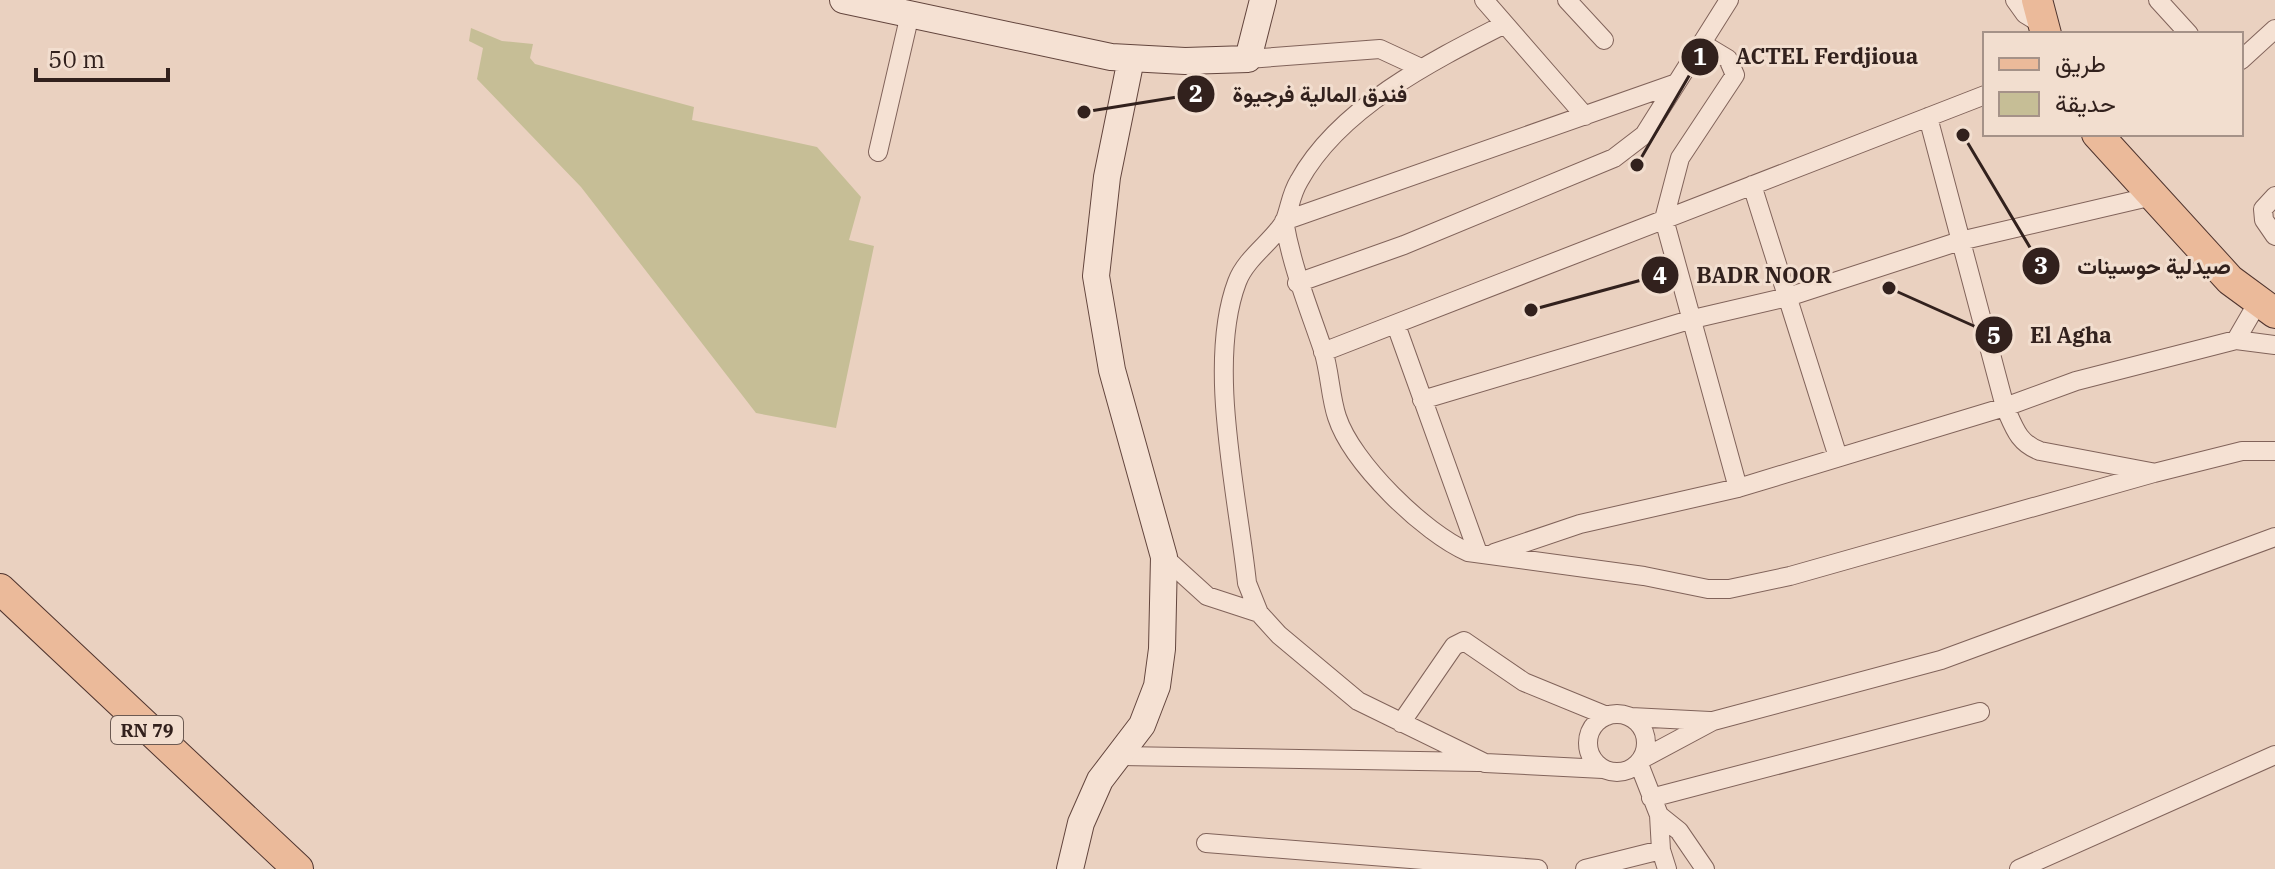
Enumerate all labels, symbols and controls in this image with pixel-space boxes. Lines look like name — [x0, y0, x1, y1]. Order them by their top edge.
scale bar — [36, 32, 168, 82]
legend — [1983, 32, 2243, 136]
callout: ACTEL Ferdjioua — [1680, 34, 1935, 80]
text: 1 — [1693, 40, 1707, 72]
text: ACTEL Ferdjioua — [1736, 41, 1918, 70]
text: 50 m — [48, 43, 105, 75]
text: طريق — [2055, 47, 2106, 79]
callout: فندق المالية فرجيوة — [1176, 71, 1423, 117]
text: 2 — [1189, 77, 1203, 109]
text: فندق المالية فرجيوة — [1233, 79, 1407, 108]
text: حديقة — [2055, 87, 2116, 119]
callout: صيدلية حوسينات — [2021, 243, 2247, 289]
text: 3 — [2034, 249, 2048, 281]
text: صيدلية حوسينات — [2077, 251, 2231, 280]
callout: BADR NOOR — [1640, 252, 1848, 298]
text: 4 — [1653, 259, 1667, 291]
text: BADR NOOR — [1696, 260, 1832, 289]
callout: El Agha — [1974, 312, 2128, 358]
text: 5 — [1987, 319, 2001, 351]
text: El Agha — [2030, 320, 2112, 349]
road number: RN 79 — [111, 716, 183, 744]

